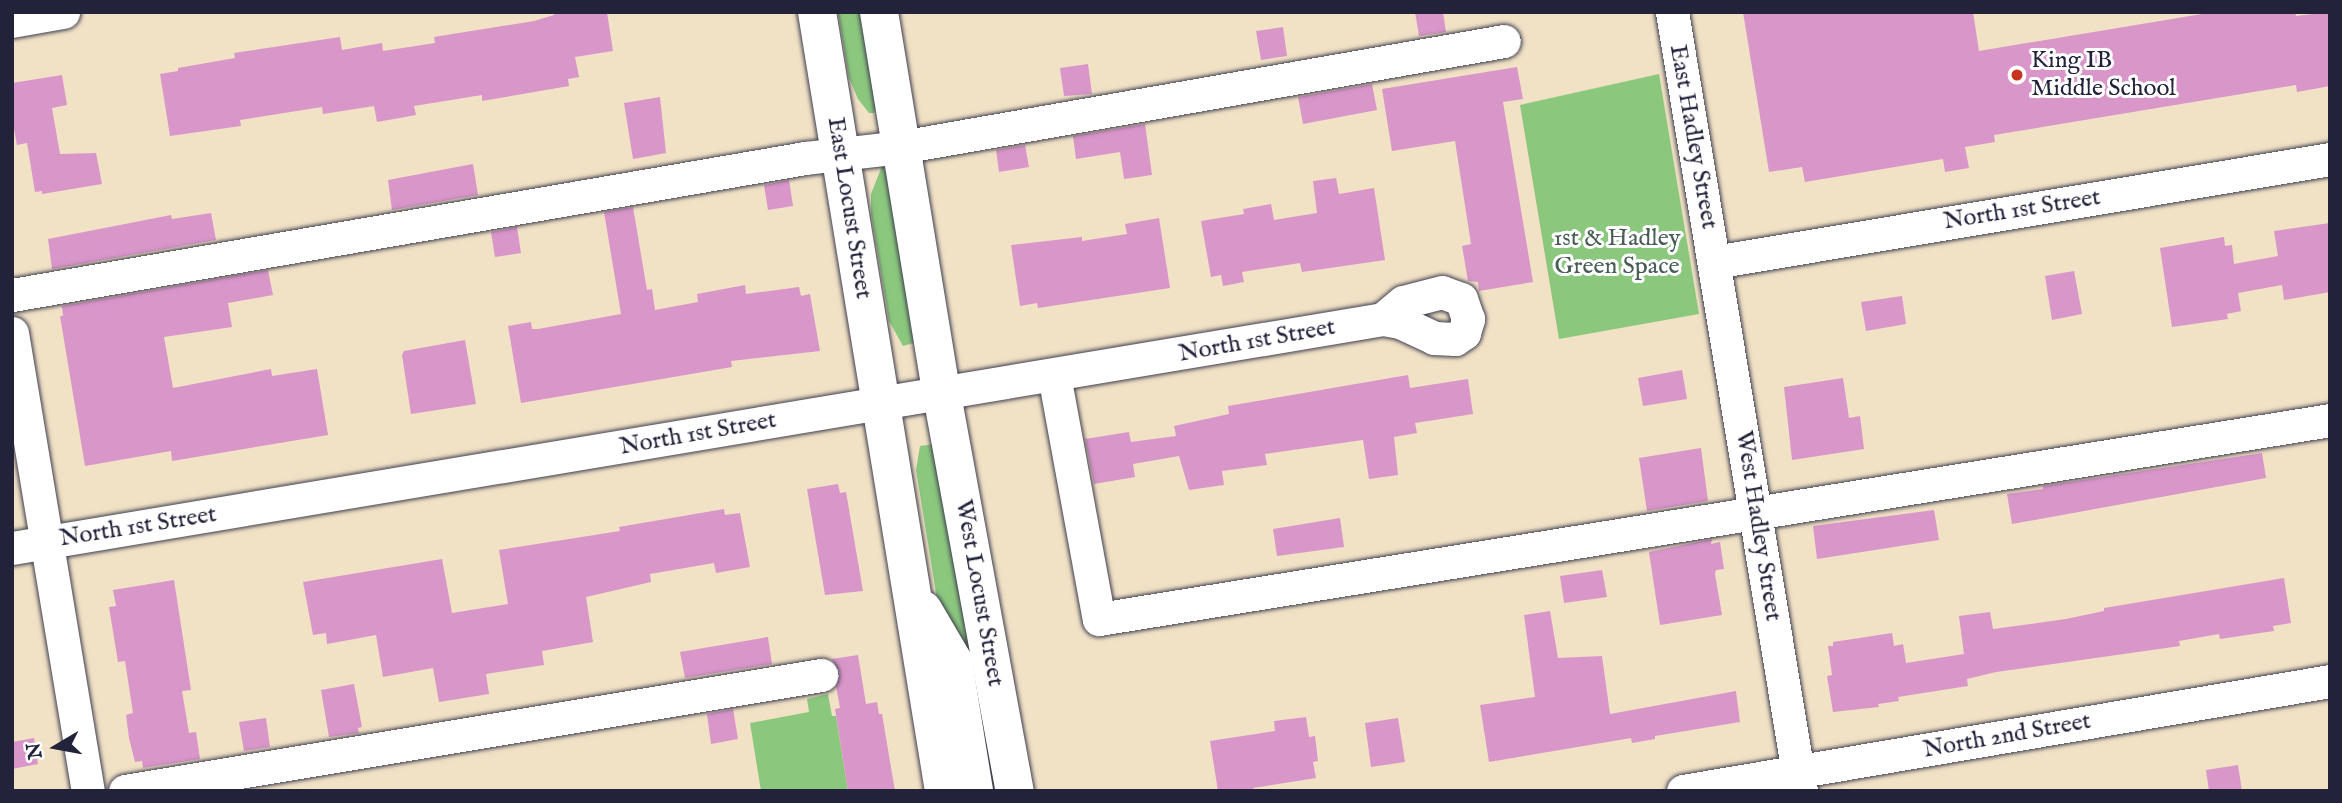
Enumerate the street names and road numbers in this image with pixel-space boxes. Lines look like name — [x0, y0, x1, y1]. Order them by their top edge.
street label: East Hadley Street — [1663, 42, 1723, 232]
street label: East Locust Street — [820, 115, 878, 301]
street label: North 1st Street — [1941, 183, 2103, 237]
street label: North 1st Street — [1176, 313, 1338, 369]
street label: North 1st Street — [617, 406, 779, 462]
street label: West Hadley Street — [1729, 429, 1787, 623]
street label: West Locust Street — [948, 497, 1010, 689]
street label: North 1st Street — [57, 500, 219, 554]
street label: North 2nd Street — [1921, 707, 2093, 765]

